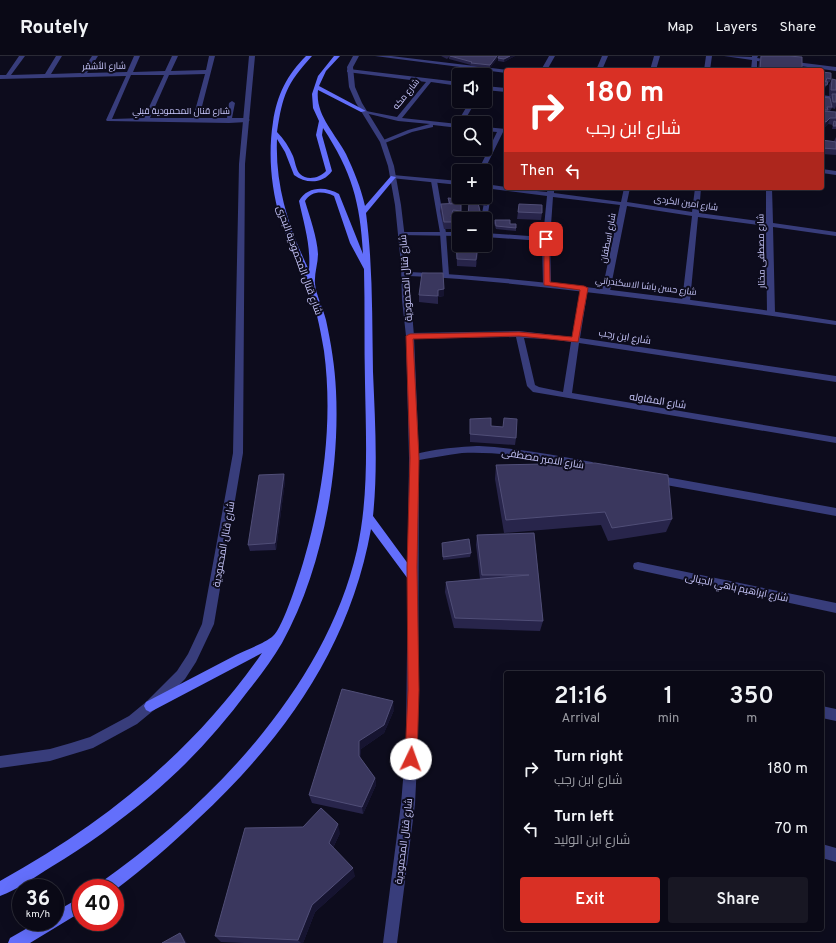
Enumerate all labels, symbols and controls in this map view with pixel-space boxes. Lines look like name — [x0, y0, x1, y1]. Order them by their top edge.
text: Routely — [20, 16, 89, 40]
text: Map — [667, 19, 693, 36]
text: Layers — [715, 19, 757, 36]
text: Share — [779, 19, 816, 36]
street label: شارع الأشقر — [81, 61, 126, 72]
map controls — [452, 68, 492, 252]
button: sound — [452, 68, 492, 108]
text: 180 m — [586, 76, 664, 112]
street label: شارع مكه — [391, 77, 422, 112]
icon: right — [520, 84, 572, 136]
street label: شارع قنال المحمودية قبلي — [132, 106, 230, 118]
button: search — [452, 116, 492, 156]
text: شارع ابن رجب — [586, 118, 681, 141]
icon: left — [562, 160, 584, 182]
text: Then — [520, 162, 554, 181]
button: + — [452, 164, 492, 204]
street label: شارع امين الكردى — [653, 194, 719, 213]
street label: شارع قنال المحمودية البحرى — [273, 204, 324, 317]
button: − — [452, 212, 492, 252]
street label: شارع اسطفان — [598, 212, 619, 264]
street label: شارع مصطفى مختار — [755, 214, 768, 289]
pin — [529, 222, 563, 256]
icon: arrive — [535, 228, 557, 250]
street label: شارع قنال المحمودية — [397, 234, 416, 322]
street label: شارع حسن باشا الاسكندراني — [595, 275, 697, 299]
street label: شارع ابن رجب — [598, 327, 652, 348]
street label: شارع المقاوله — [628, 391, 687, 412]
street label: شارع الامير مصطفى — [501, 447, 585, 472]
street label: شارع قنال المحمودية — [211, 500, 238, 588]
street label: شارع ابراهيم باهي الجبالى — [684, 571, 789, 606]
text: 21:16 — [554, 682, 608, 712]
text: 1 — [664, 682, 673, 712]
text: 350 — [729, 682, 774, 712]
text: Arrival — [561, 711, 600, 727]
text: min — [658, 711, 679, 727]
text: m — [746, 711, 757, 727]
position arrow — [390, 738, 432, 780]
text: Turn right — [554, 748, 623, 767]
icon: right — [520, 758, 542, 780]
text: 180 m — [768, 760, 808, 779]
text: شارع ابن رجب — [554, 773, 623, 789]
street label: شارع قنال المحمودية — [393, 797, 416, 885]
text: Turn left — [554, 808, 614, 827]
icon: left — [520, 818, 542, 840]
text: 70 m — [775, 820, 808, 839]
text: شارع ابن الوليد — [554, 833, 630, 849]
button: Exit — [520, 877, 660, 923]
button: Share — [668, 877, 808, 923]
speed limit sign: 40 — [72, 879, 124, 931]
text: 36 — [26, 887, 50, 913]
text: km/h — [26, 908, 50, 921]

